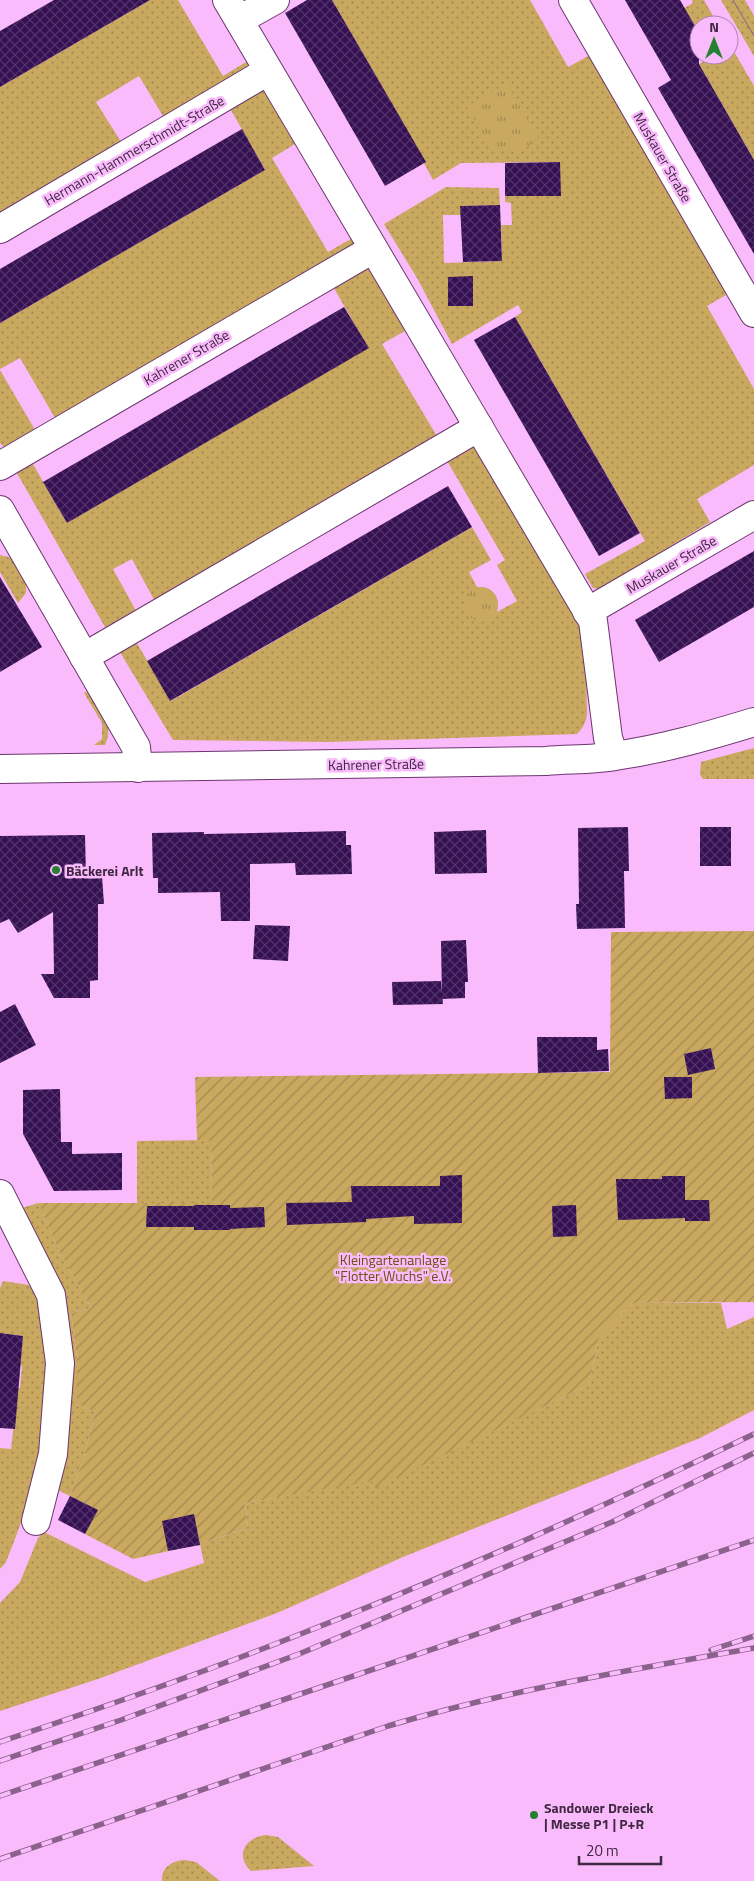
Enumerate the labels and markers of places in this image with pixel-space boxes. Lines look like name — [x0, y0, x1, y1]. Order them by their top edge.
place label: Bäckerei Arlt — [66, 860, 144, 881]
marker: Bäckerei Arlt — [50, 864, 62, 876]
place label: Sandower Dreieck | Messe P1 | P+R — [544, 1797, 654, 1834]
marker: Sandower Dreieck | Messe P1 | P+R — [528, 1809, 540, 1821]

